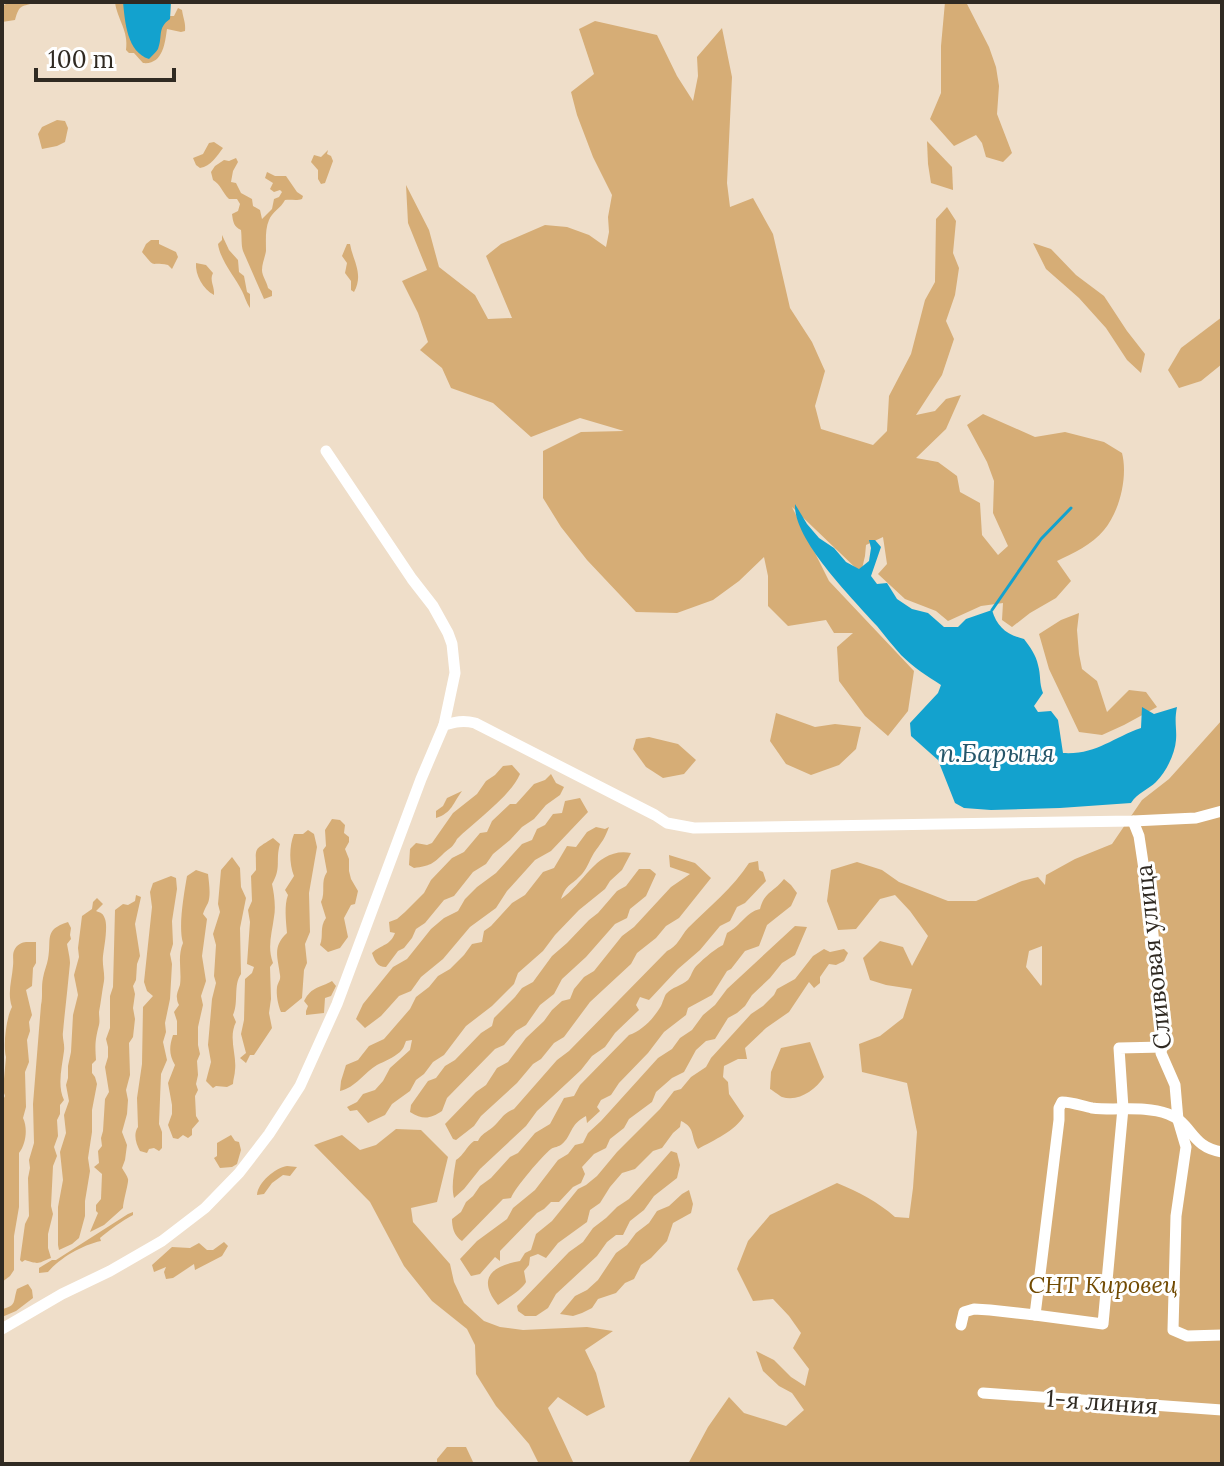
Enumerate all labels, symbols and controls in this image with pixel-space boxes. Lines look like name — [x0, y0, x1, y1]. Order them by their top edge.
scale bar — [36, 32, 174, 82]
text: 100 m — [48, 44, 114, 75]
water label: п.Барыня — [939, 736, 1055, 769]
street label: Сливовая улица — [1128, 863, 1178, 1051]
park label: СНТ Кировец — [1028, 1269, 1178, 1300]
street label: 1-я линия — [1045, 1383, 1159, 1421]

